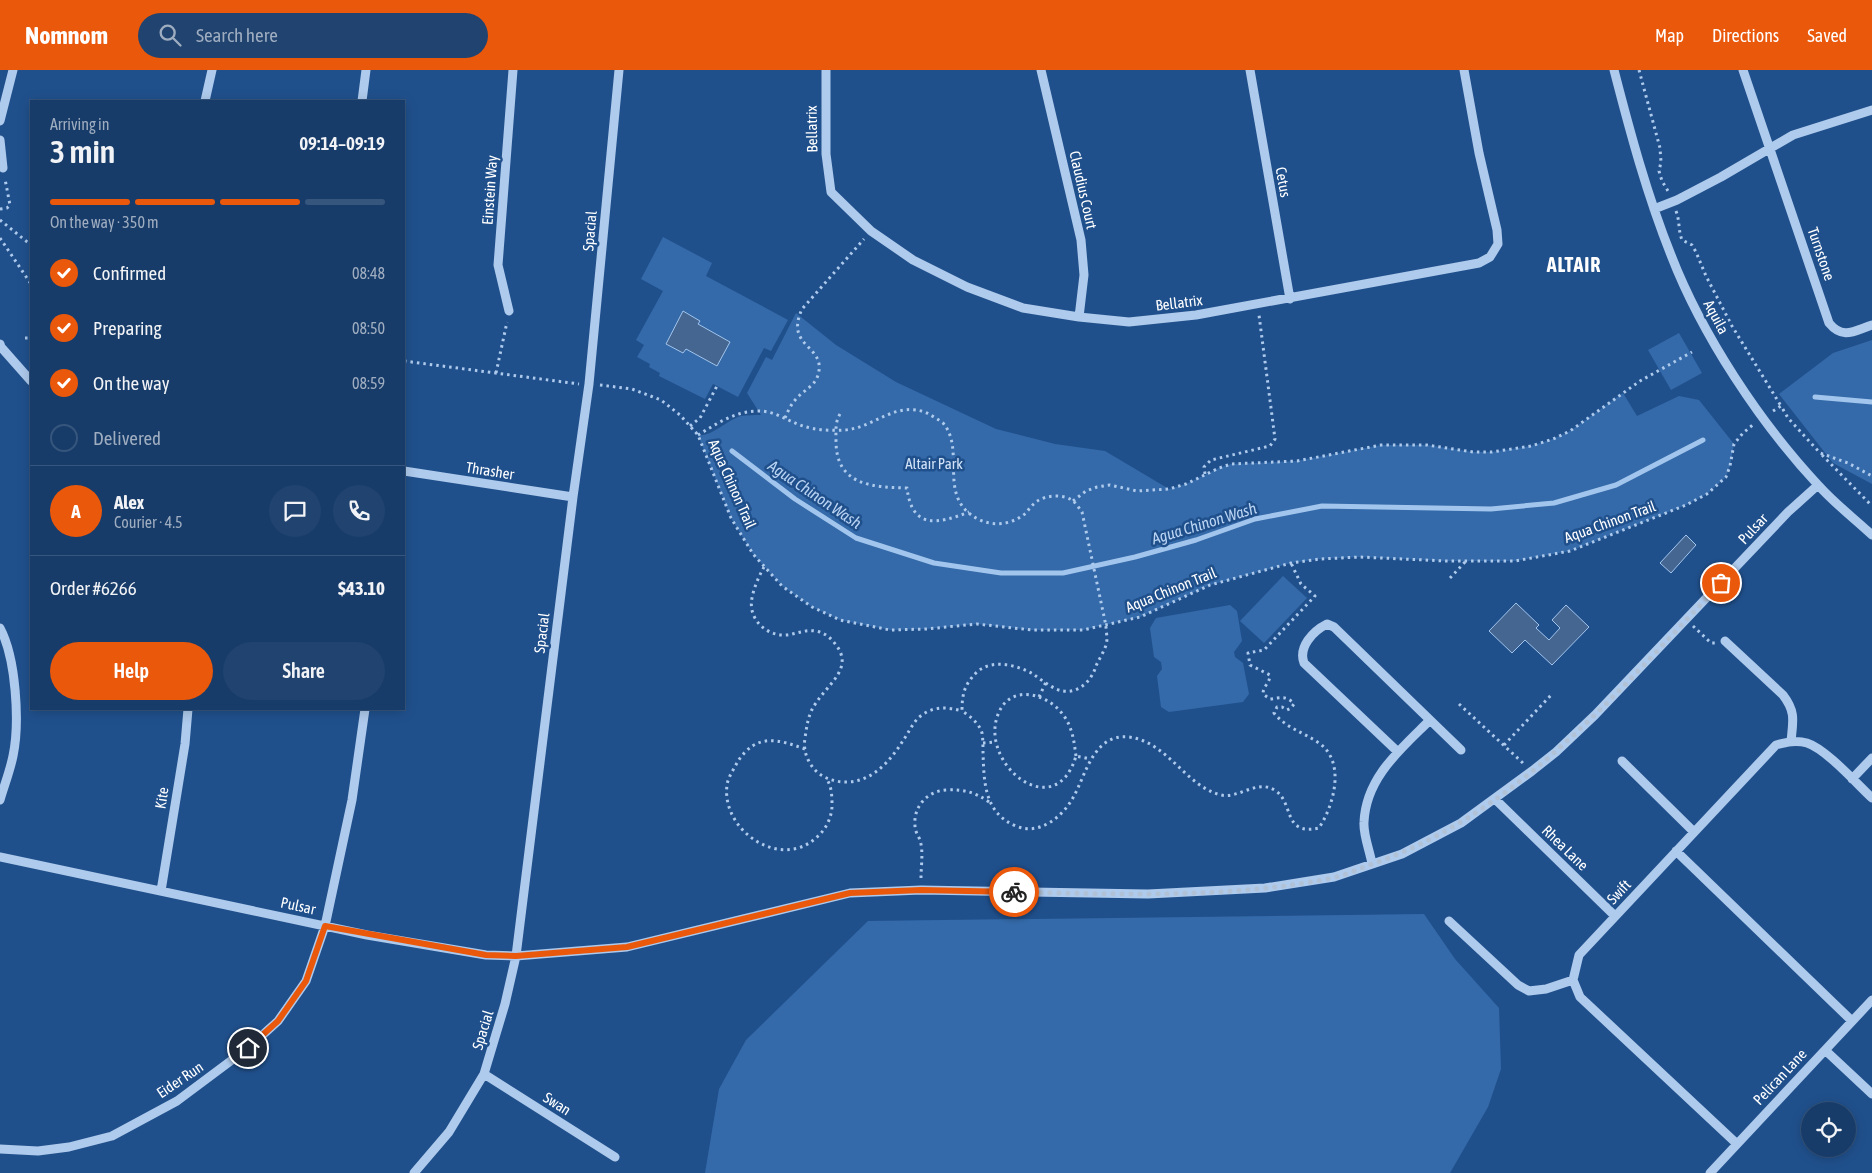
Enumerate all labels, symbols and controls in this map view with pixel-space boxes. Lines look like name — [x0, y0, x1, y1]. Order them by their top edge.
search box — [138, 13, 488, 58]
icon: search — [156, 21, 184, 49]
text: Nomnom — [25, 22, 108, 49]
text: Search here — [196, 24, 278, 46]
text: Map — [1655, 25, 1684, 46]
text: Directions — [1712, 25, 1779, 46]
text: Saved — [1807, 25, 1847, 46]
street label: Bellatrix — [803, 105, 820, 153]
text: Arriving in — [50, 115, 110, 133]
text: 09:14–09:19 — [299, 132, 385, 154]
text: 3 min — [50, 133, 115, 170]
street label: Claudius Court — [1066, 149, 1101, 231]
street label: Einstein Way — [479, 155, 500, 225]
street label: Cetus — [1272, 165, 1295, 198]
street label: Spacial — [579, 210, 600, 252]
text: On the way · 350 m — [50, 213, 159, 231]
street label: Turnstone — [1804, 225, 1839, 283]
district label: ALTAIR — [1546, 253, 1601, 276]
icon: check — [50, 259, 78, 287]
text: Confirmed — [93, 262, 166, 284]
text: 08:48 — [352, 264, 385, 282]
street label: Bellatrix — [1155, 291, 1203, 314]
street label: Aquila — [1700, 297, 1732, 337]
icon: check — [50, 314, 78, 342]
text: Preparing — [93, 317, 162, 339]
text: 08:50 — [352, 319, 385, 337]
icon: check — [50, 369, 78, 397]
text: On the way — [93, 372, 170, 394]
text: 08:59 — [352, 374, 385, 392]
text: Delivered — [93, 427, 161, 449]
street label: Aqua Chinon Trail — [705, 436, 760, 531]
park label: Altair Park — [905, 455, 963, 472]
water label: Agua Chinon Wash — [764, 456, 865, 533]
street label: Thrasher — [465, 458, 516, 483]
button: chat — [269, 485, 321, 537]
button: phone — [333, 485, 385, 537]
text: Alex — [114, 491, 144, 513]
street label: Aqua Chinon Trail — [1562, 497, 1658, 546]
water label: Agua Chinon Wash — [1148, 498, 1259, 549]
text: A — [71, 500, 81, 522]
street label: Pulsar — [1734, 510, 1771, 547]
text: Courier · 4.5 — [114, 513, 183, 531]
pin — [1700, 562, 1742, 604]
street label: Aqua Chinon Trail — [1123, 564, 1219, 615]
icon: bag — [1707, 569, 1735, 597]
text: Order #6266 — [50, 577, 137, 599]
text: $43.10 — [338, 577, 385, 599]
street label: Spacial — [531, 612, 552, 654]
button: Help — [50, 642, 213, 700]
button: Share — [223, 642, 385, 700]
street label: Kite — [151, 786, 172, 810]
street label: Rhea Lane — [1539, 822, 1592, 874]
courier — [989, 867, 1039, 917]
street label: Swift — [1603, 876, 1634, 907]
icon: bike — [1000, 878, 1028, 906]
street label: Pulsar — [279, 894, 318, 918]
street label: Spacial — [468, 1008, 497, 1052]
pin — [227, 1027, 269, 1069]
icon: home — [234, 1034, 262, 1062]
street label: Pelican Lane — [1749, 1045, 1810, 1108]
street label: Eider Run — [153, 1058, 206, 1101]
street label: Swan — [540, 1089, 574, 1119]
map controls — [1801, 1102, 1856, 1157]
button: locate — [1801, 1102, 1856, 1157]

